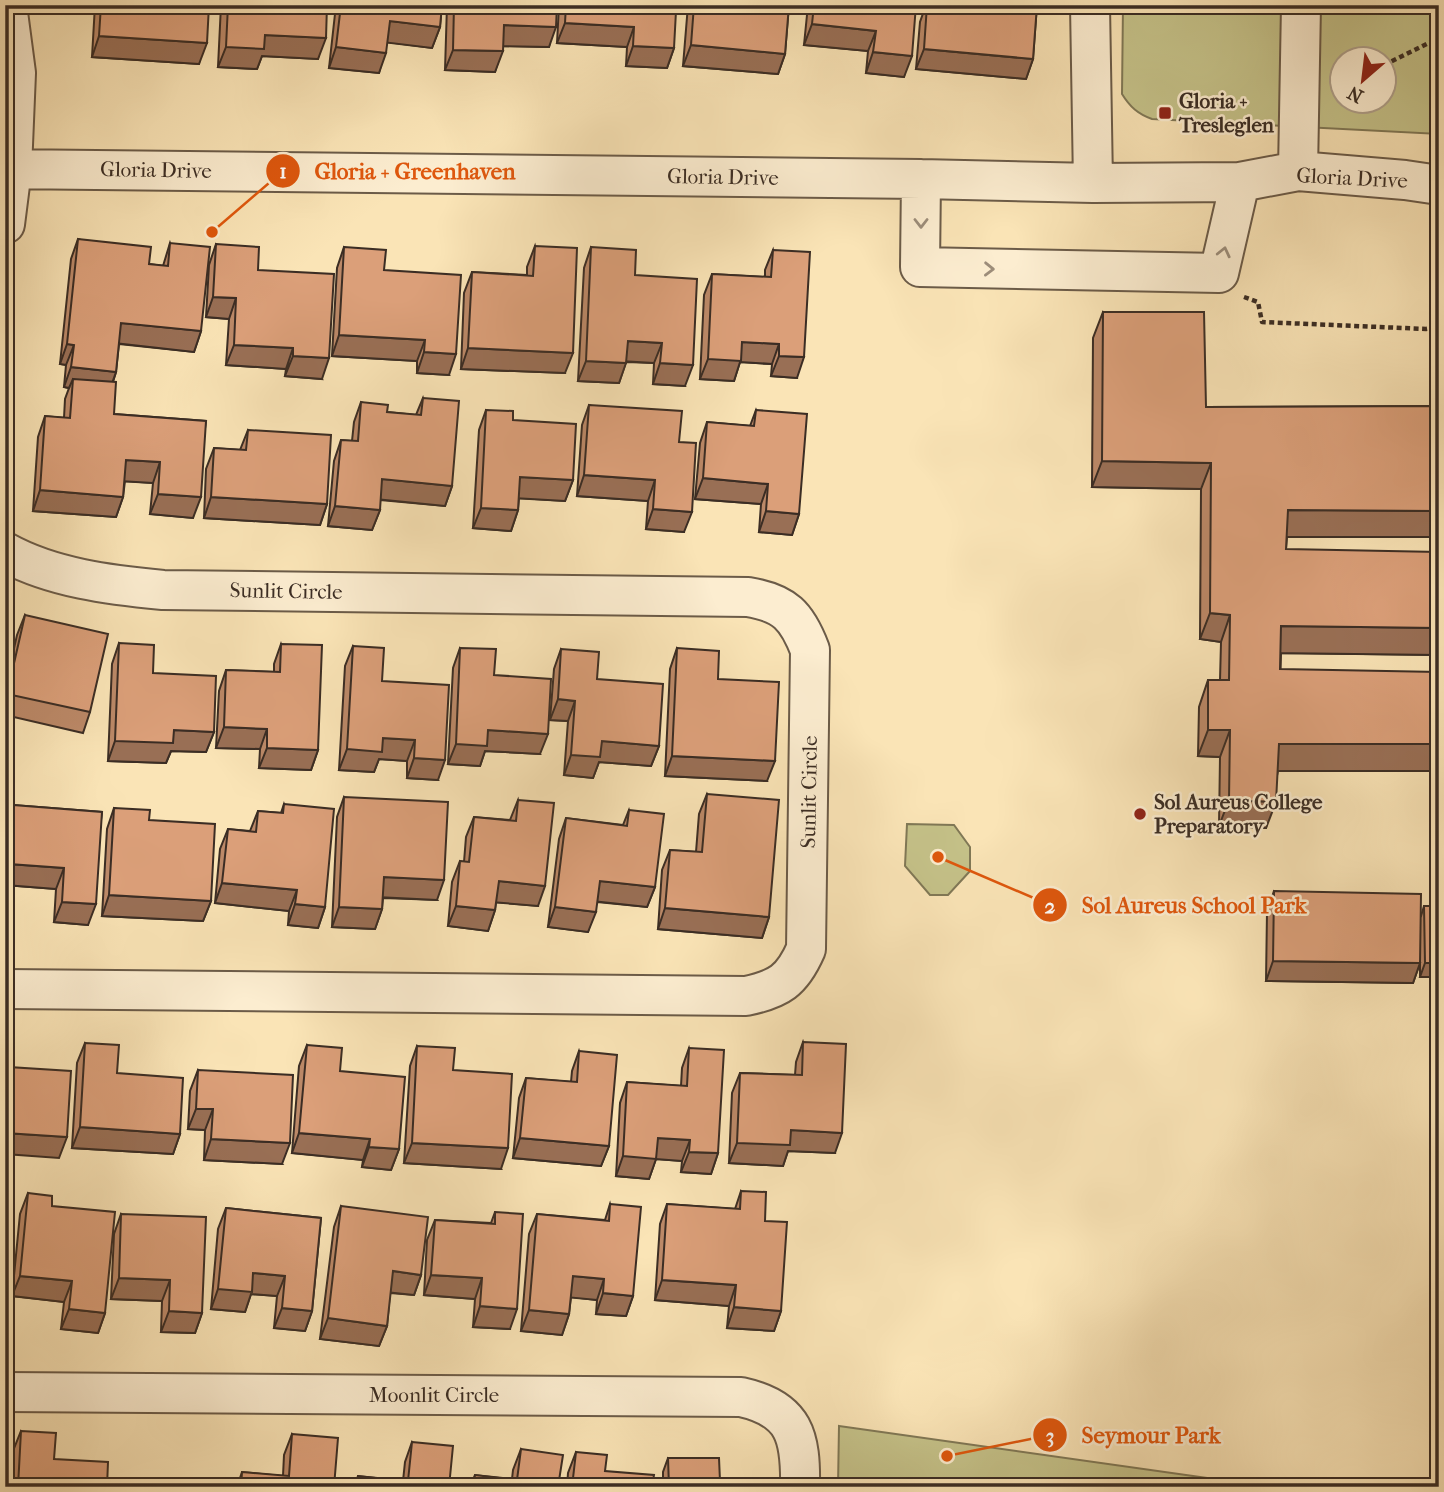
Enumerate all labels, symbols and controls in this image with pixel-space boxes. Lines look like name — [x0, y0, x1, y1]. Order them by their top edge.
north arrow — [1328, 46, 1398, 116]
text: N — [1343, 81, 1367, 107]
place label: Gloria + Tresleglen — [1178, 89, 1275, 137]
marker: Gloria + Tresleglen — [1157, 105, 1173, 121]
callout: Gloria + Greenhaven — [265, 149, 530, 193]
street label: Gloria Drive — [100, 157, 212, 183]
text: Gloria + Greenhaven — [314, 158, 516, 185]
text: 1 — [279, 159, 287, 183]
street label: Gloria Drive — [1296, 163, 1408, 193]
street label: Gloria Drive — [667, 164, 779, 190]
one-way arrow — [913, 218, 928, 229]
one-way arrow — [1216, 247, 1230, 259]
one-way arrow — [983, 261, 994, 276]
street label: Sunlit Circle — [229, 578, 343, 604]
street label: Sunlit Circle — [796, 735, 822, 849]
place label: Sol Aureus College Preparatory — [1154, 790, 1323, 838]
marker: Sol Aureus College Preparatory — [1132, 806, 1148, 822]
callout: Sol Aureus School Park — [1032, 883, 1320, 927]
text: Sol Aureus School Park — [1082, 892, 1307, 919]
text: 2 — [1045, 894, 1056, 918]
street label: Moonlit Circle — [369, 1383, 499, 1407]
callout: Seymour Park — [1032, 1413, 1234, 1457]
text: Seymour Park — [1082, 1422, 1222, 1449]
text: 3 — [1046, 1424, 1054, 1448]

